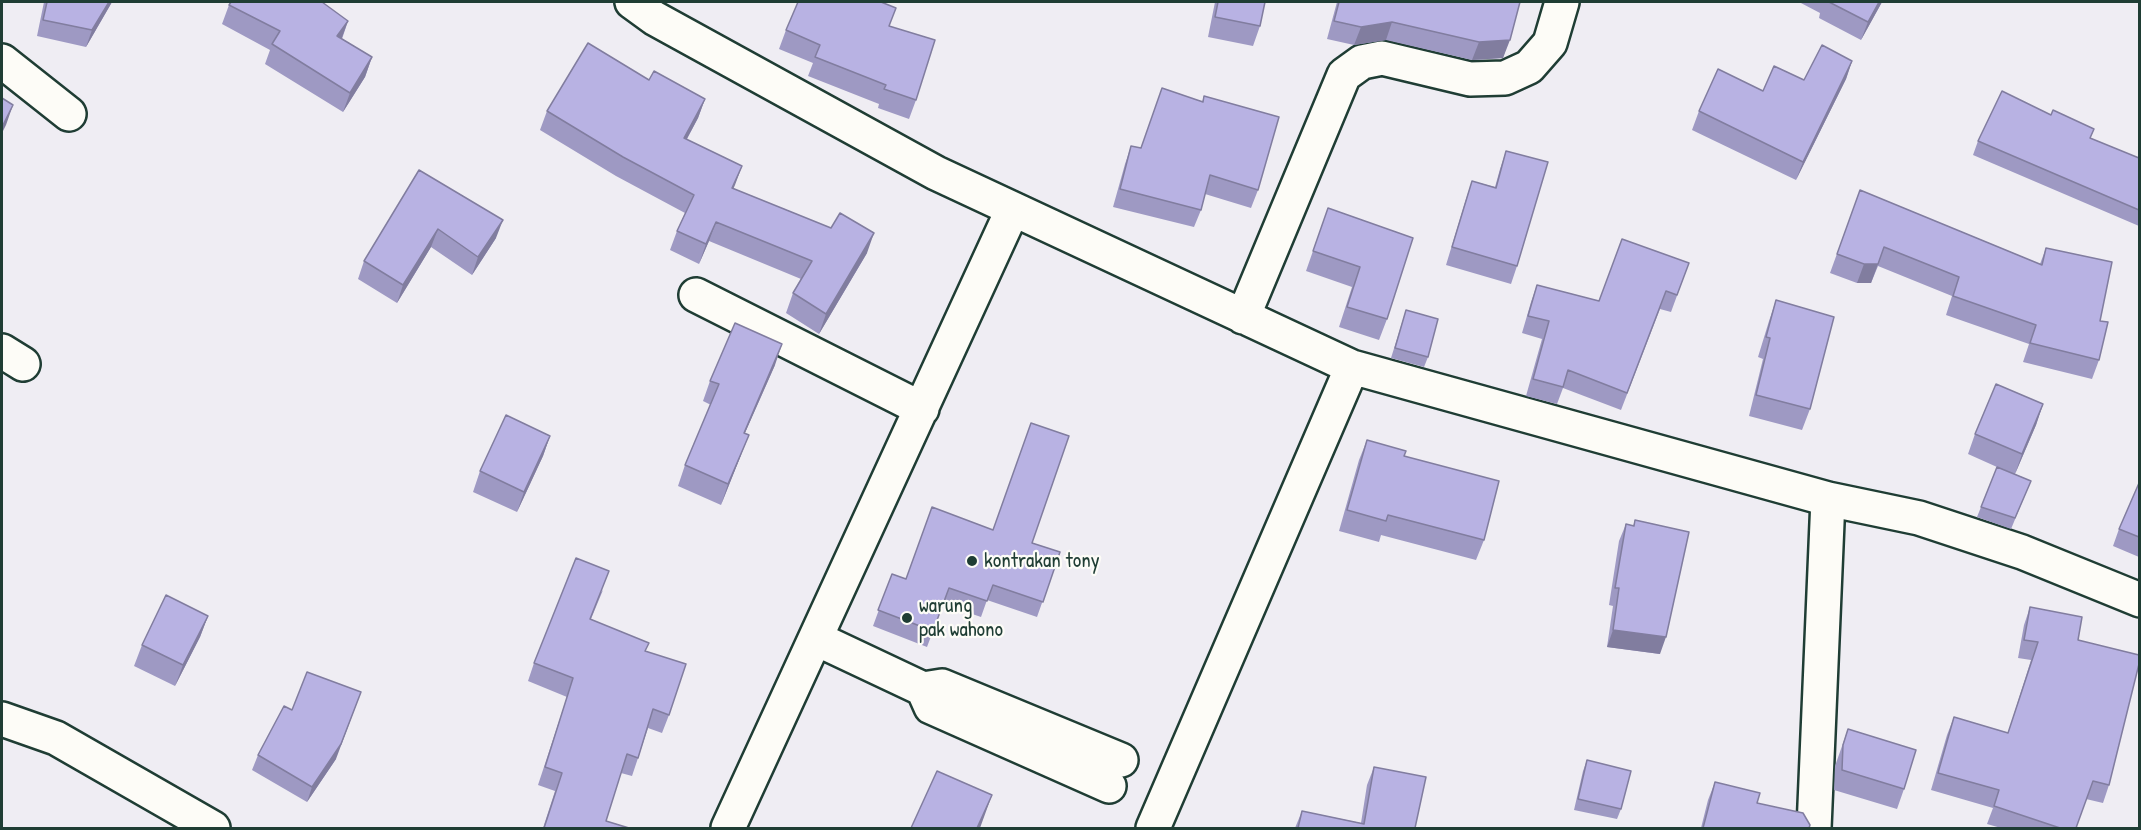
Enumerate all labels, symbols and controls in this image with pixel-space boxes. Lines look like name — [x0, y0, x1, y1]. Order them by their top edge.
place label: kontrakan tony — [984, 548, 1100, 574]
marker: kontrakan tony — [965, 554, 979, 568]
place label: warung pak wahono — [919, 593, 1003, 643]
marker: warung pak wahono — [900, 611, 914, 625]

